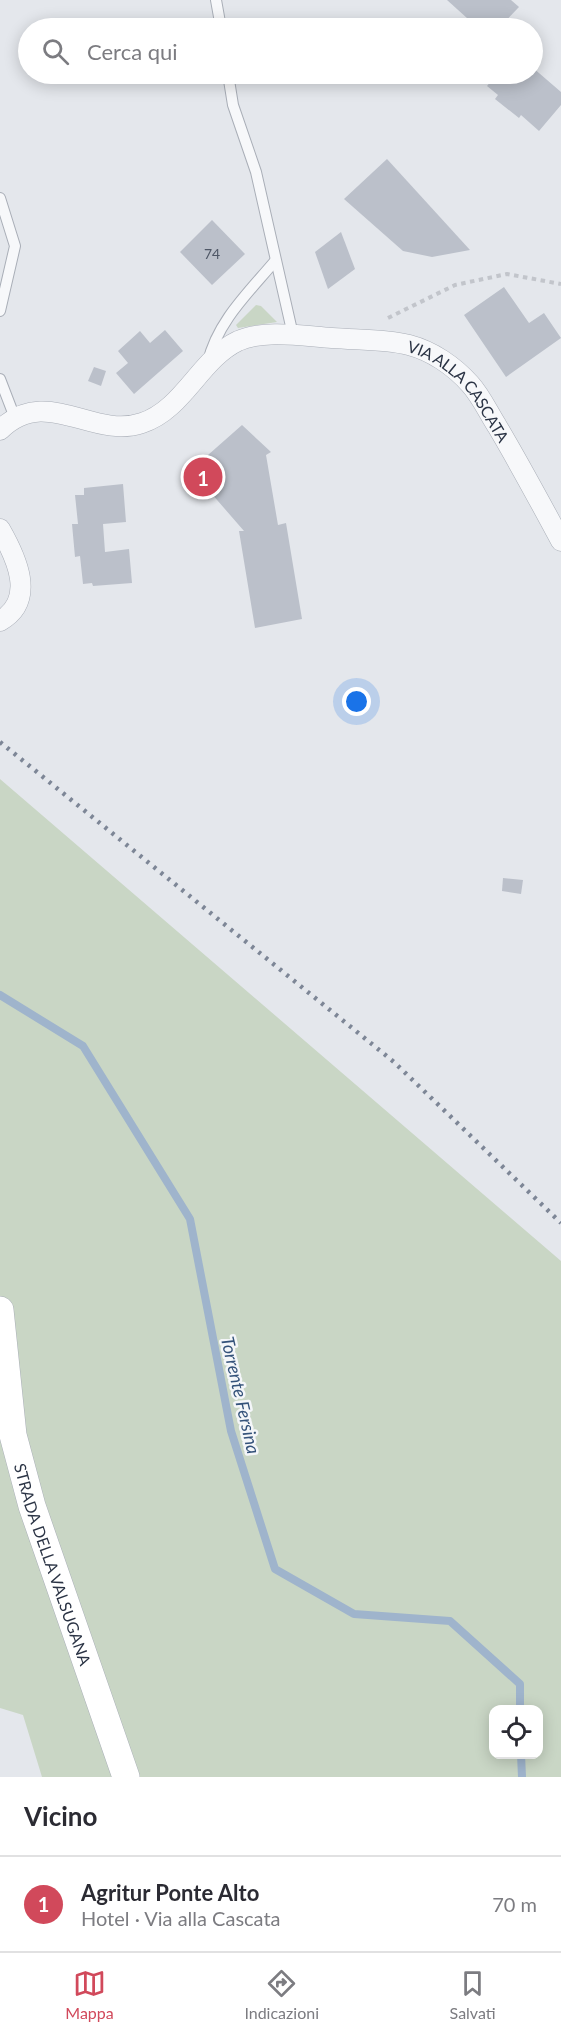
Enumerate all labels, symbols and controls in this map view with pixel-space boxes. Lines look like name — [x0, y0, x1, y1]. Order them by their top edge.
search box — [18, 18, 543, 84]
icon: search — [39, 35, 72, 68]
text: Cerca qui — [87, 38, 178, 65]
house number: 74 — [204, 245, 220, 262]
street label: VIA ALLA CASCATA — [406, 336, 514, 445]
pin: 1 — [184, 454, 222, 500]
your location — [342, 687, 371, 716]
water label: Torrente Fersina — [217, 1334, 265, 1456]
street label: STRADA DELLA VALSUGANA — [11, 1461, 96, 1668]
map controls — [489, 1705, 543, 1759]
button: locate — [489, 1705, 543, 1759]
text: Vicino — [24, 1800, 97, 1832]
text: Agritur Ponte Alto — [81, 1879, 259, 1906]
text: 1 — [38, 1892, 49, 1916]
text: 70 m — [492, 1892, 537, 1916]
text: Hotel · Via alla Cascata — [81, 1906, 281, 1930]
tab: Mappa — [65, 1967, 114, 2022]
tab: Indicazioni — [244, 1967, 319, 2022]
tab: Salvati — [450, 1967, 496, 2022]

